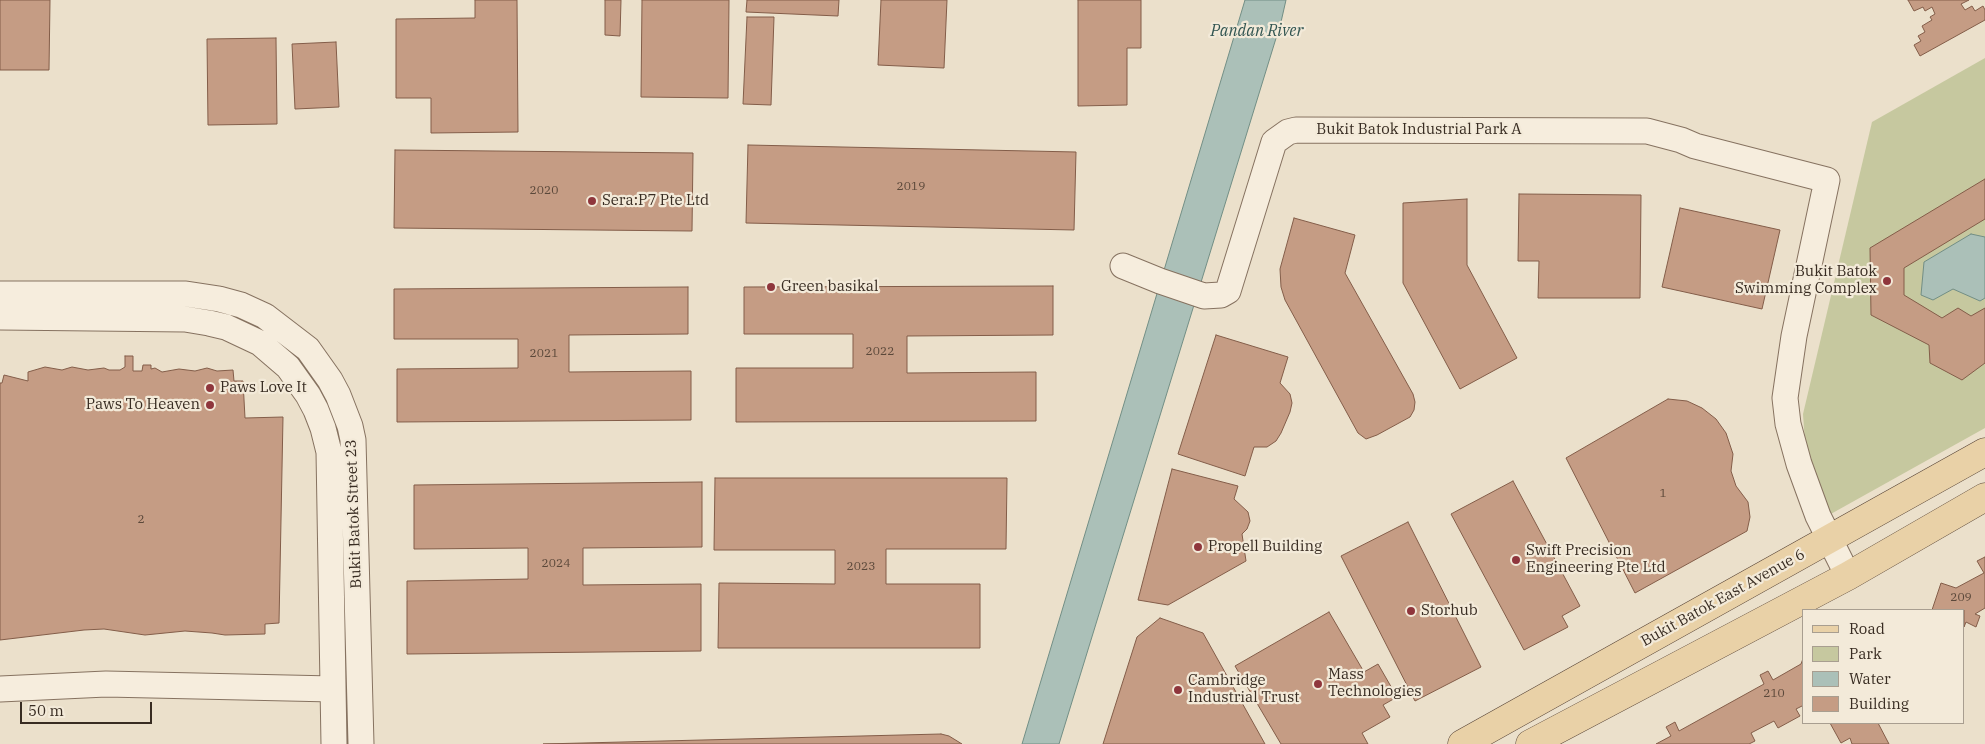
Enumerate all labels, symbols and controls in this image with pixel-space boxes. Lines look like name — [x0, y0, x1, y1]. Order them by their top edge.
water label: Pandan River — [1211, 21, 1303, 41]
street label: Bukit Batok Industrial Park A — [1316, 121, 1522, 139]
house number: 2019 — [897, 180, 925, 194]
house number: 2020 — [530, 184, 558, 198]
place label: Sera:P7 Pte Ltd — [602, 192, 709, 210]
marker: Sera:P7 Pte Ltd — [586, 195, 598, 207]
place label: Bukit Batok Swimming Complex — [1735, 263, 1877, 298]
marker: Bukit Batok Swimming Complex — [1881, 275, 1893, 287]
place label: Green basikal — [781, 278, 878, 296]
marker: Green basikal — [765, 281, 777, 293]
house number: 2022 — [866, 345, 894, 359]
house number: 2021 — [530, 347, 558, 361]
place label: Paws Love It — [220, 379, 307, 397]
marker: Paws Love It — [204, 382, 216, 394]
place label: Paws To Heaven — [86, 396, 200, 414]
marker: Paws To Heaven — [204, 399, 216, 411]
street label: Bukit Batok Street 23 — [342, 439, 366, 589]
house number: 1 — [1659, 487, 1667, 501]
house number: 2 — [137, 513, 145, 527]
place label: Propell Building — [1208, 538, 1322, 556]
marker: Propell Building — [1192, 541, 1204, 553]
place label: Swift Precision Engineering Pte Ltd — [1526, 542, 1666, 577]
street label: Bukit Batok East Avenue 6 — [1638, 545, 1808, 651]
marker: Swift Precision Engineering Pte Ltd — [1510, 554, 1522, 566]
house number: 2024 — [542, 557, 570, 571]
house number: 2023 — [847, 560, 875, 574]
house number: 209 — [1950, 591, 1972, 605]
place label: Storhub — [1421, 602, 1478, 620]
marker: Storhub — [1405, 605, 1417, 617]
legend — [1802, 609, 1965, 724]
text: Road — [1849, 619, 1885, 638]
text: Park — [1849, 644, 1882, 663]
place label: Mass Technologies — [1328, 666, 1421, 701]
text: Water — [1849, 669, 1891, 688]
place label: Cambridge Industrial Trust — [1188, 672, 1300, 707]
marker: Mass Technologies — [1312, 678, 1324, 690]
marker: Cambridge Industrial Trust — [1172, 684, 1184, 696]
house number: 210 — [1763, 687, 1785, 701]
scale bar — [22, 692, 155, 724]
text: Building — [1849, 694, 1909, 713]
text: 50 m — [28, 701, 64, 720]

